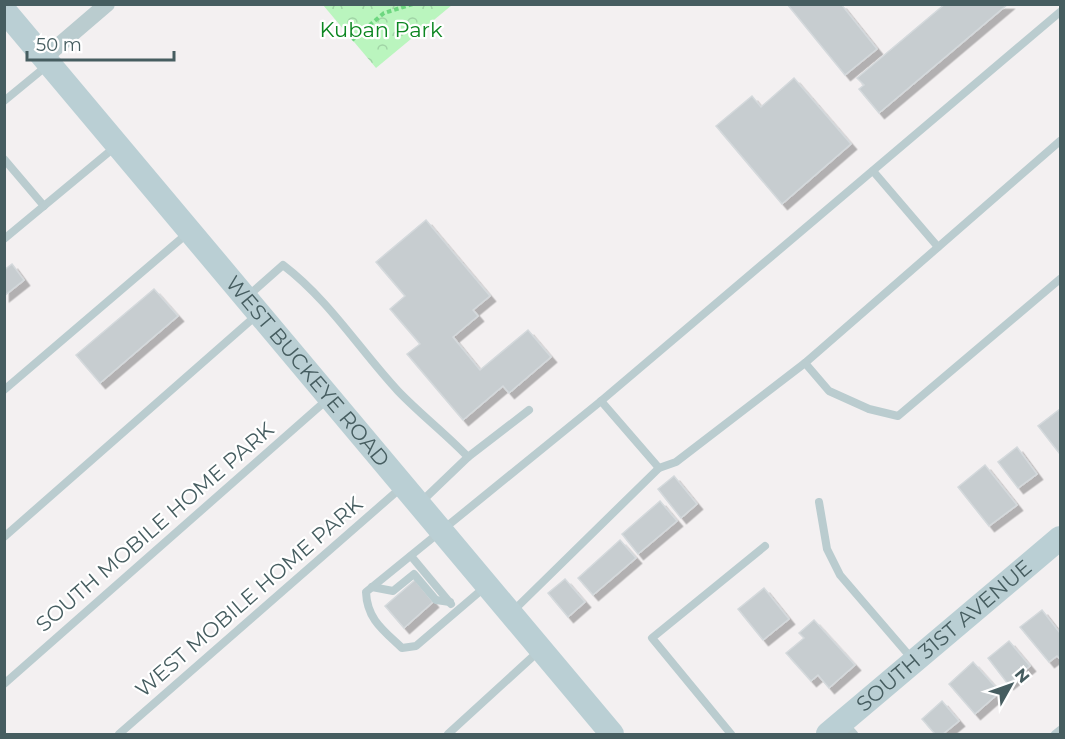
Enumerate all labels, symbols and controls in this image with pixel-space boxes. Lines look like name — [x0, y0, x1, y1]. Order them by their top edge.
park label: Kuban Park — [320, 17, 443, 42]
scale bar — [27, 24, 174, 62]
text: 50 m — [36, 34, 82, 56]
street label: WEST BUCKEYE ROAD — [221, 271, 395, 472]
street label: SOUTH MOBILE HOME PARK — [31, 416, 279, 637]
street label: WEST MOBILE HOME PARK — [130, 491, 367, 702]
street label: SOUTH 31ST AVENUE — [851, 555, 1037, 717]
north arrow — [981, 655, 1041, 715]

